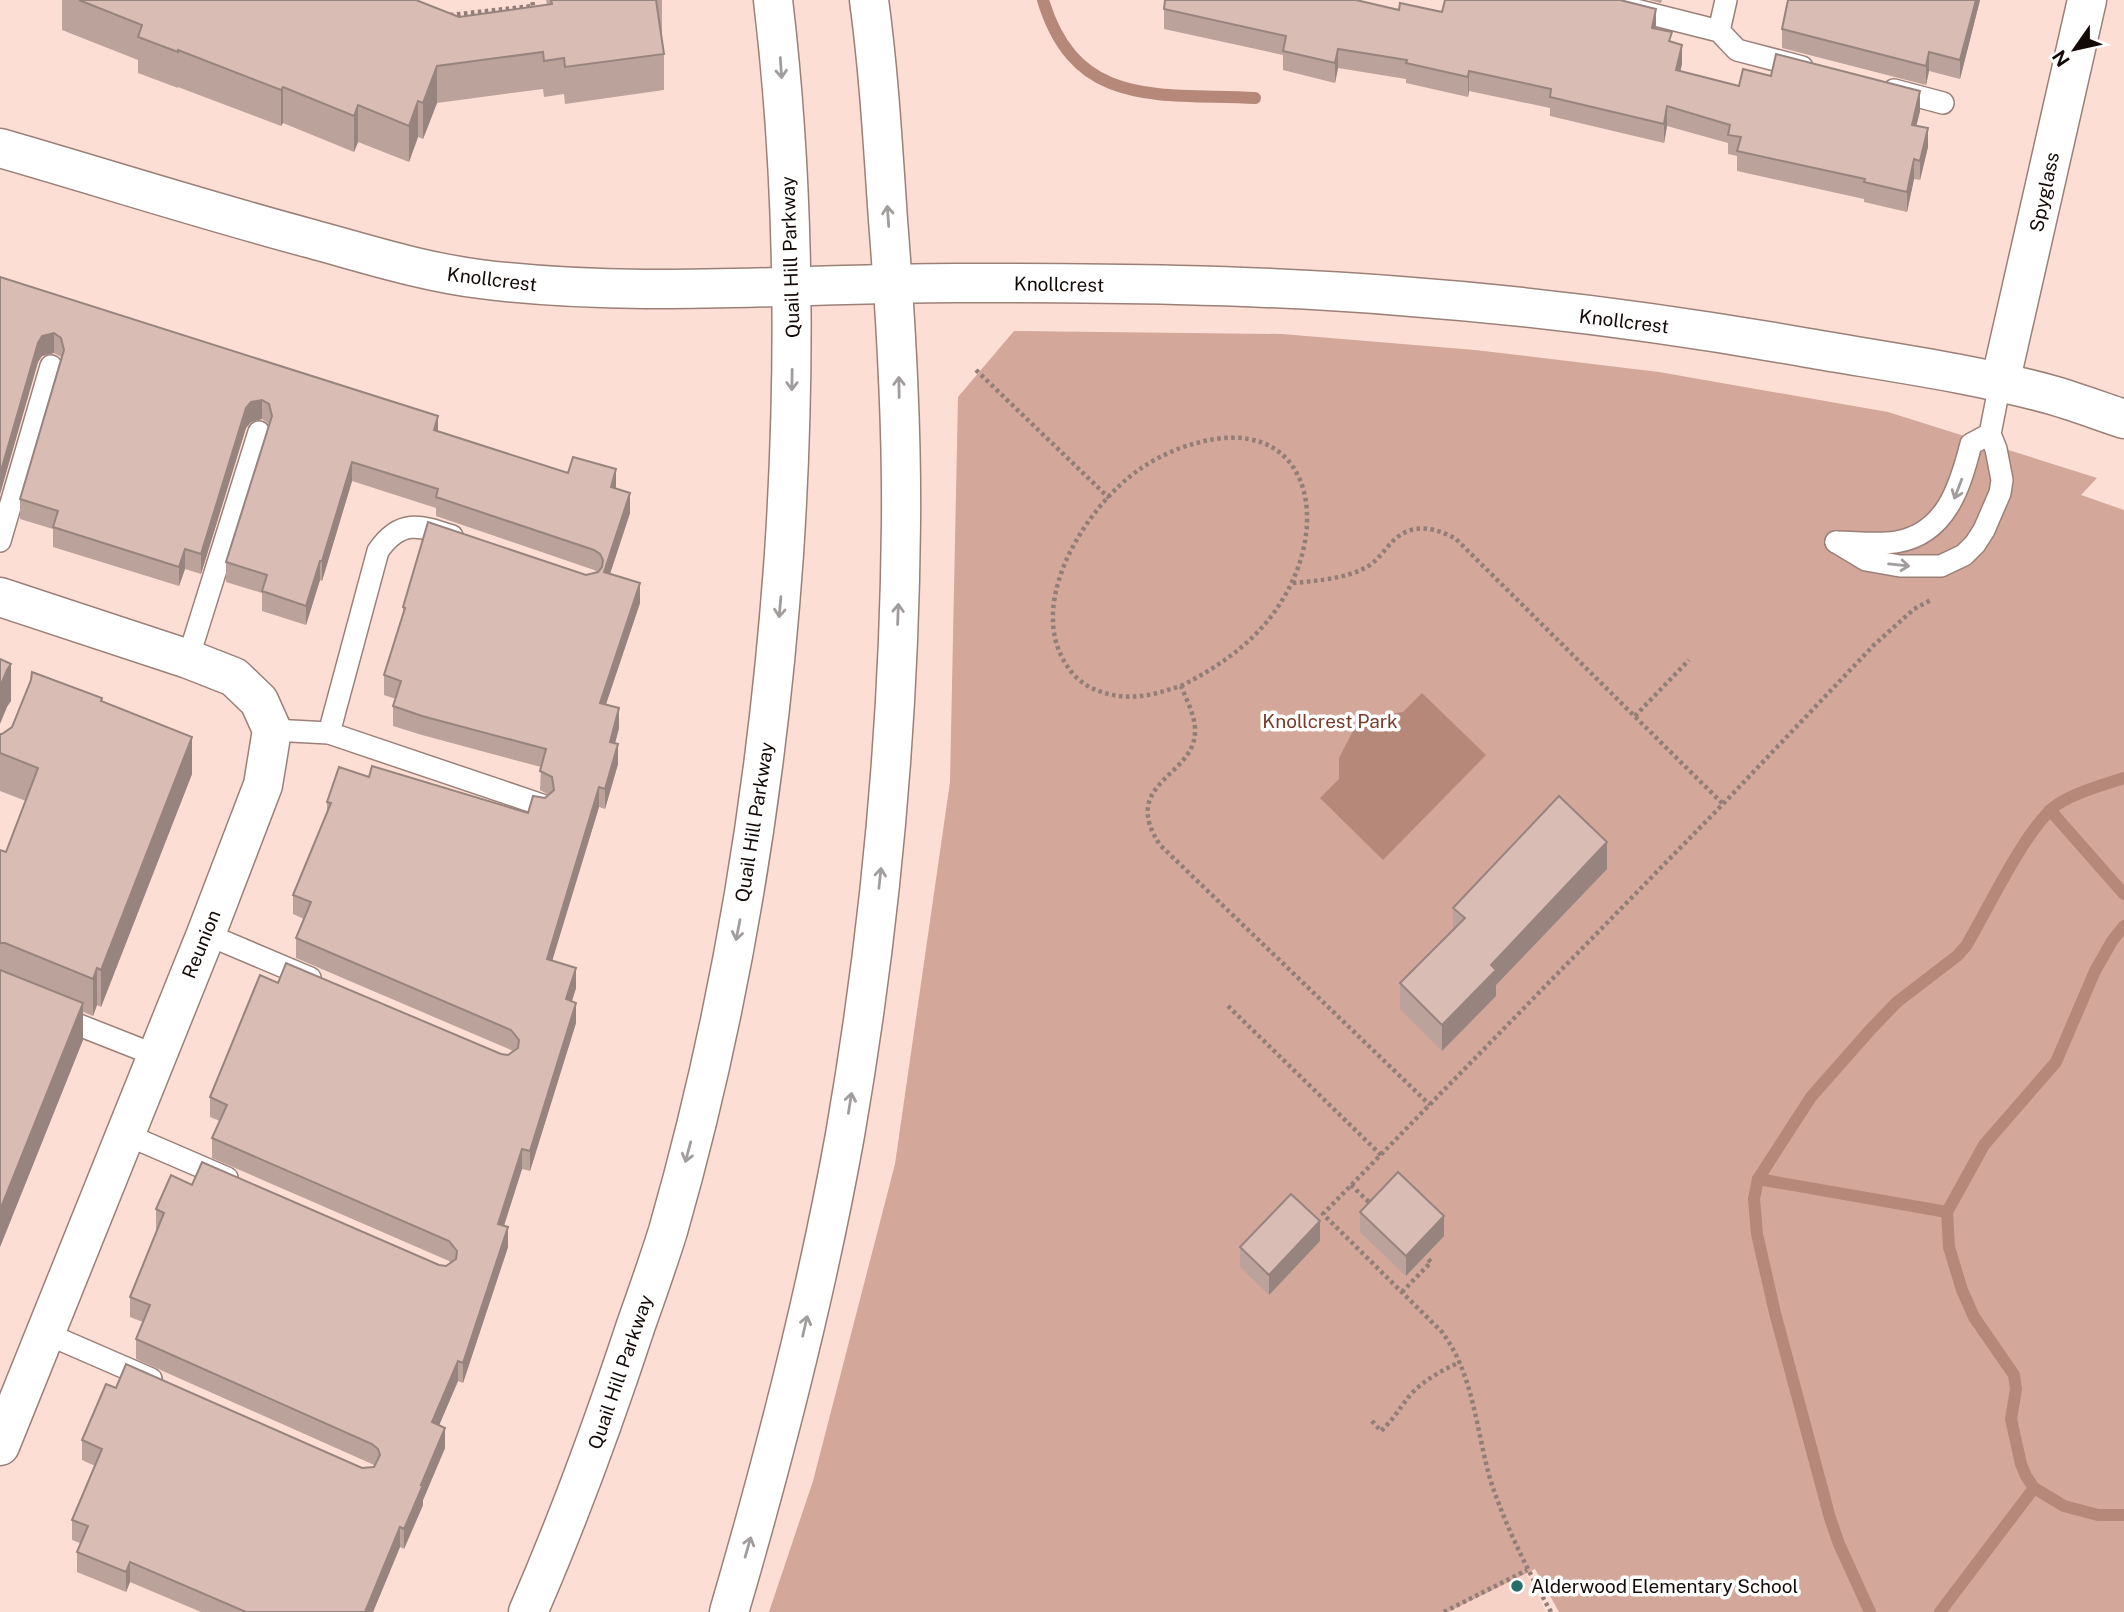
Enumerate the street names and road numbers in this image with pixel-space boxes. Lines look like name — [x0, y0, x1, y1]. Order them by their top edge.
street label: Spyglass — [2025, 150, 2063, 234]
street label: Quail Hill Parkway — [776, 176, 804, 338]
street label: Knollcrest — [446, 263, 538, 295]
street label: Knollcrest — [1014, 272, 1104, 296]
street label: Knollcrest — [1578, 305, 1670, 337]
street label: Quail Hill Parkway — [730, 740, 778, 904]
street label: Reunion — [177, 907, 225, 981]
street label: Quail Hill Parkway — [583, 1292, 657, 1452]

